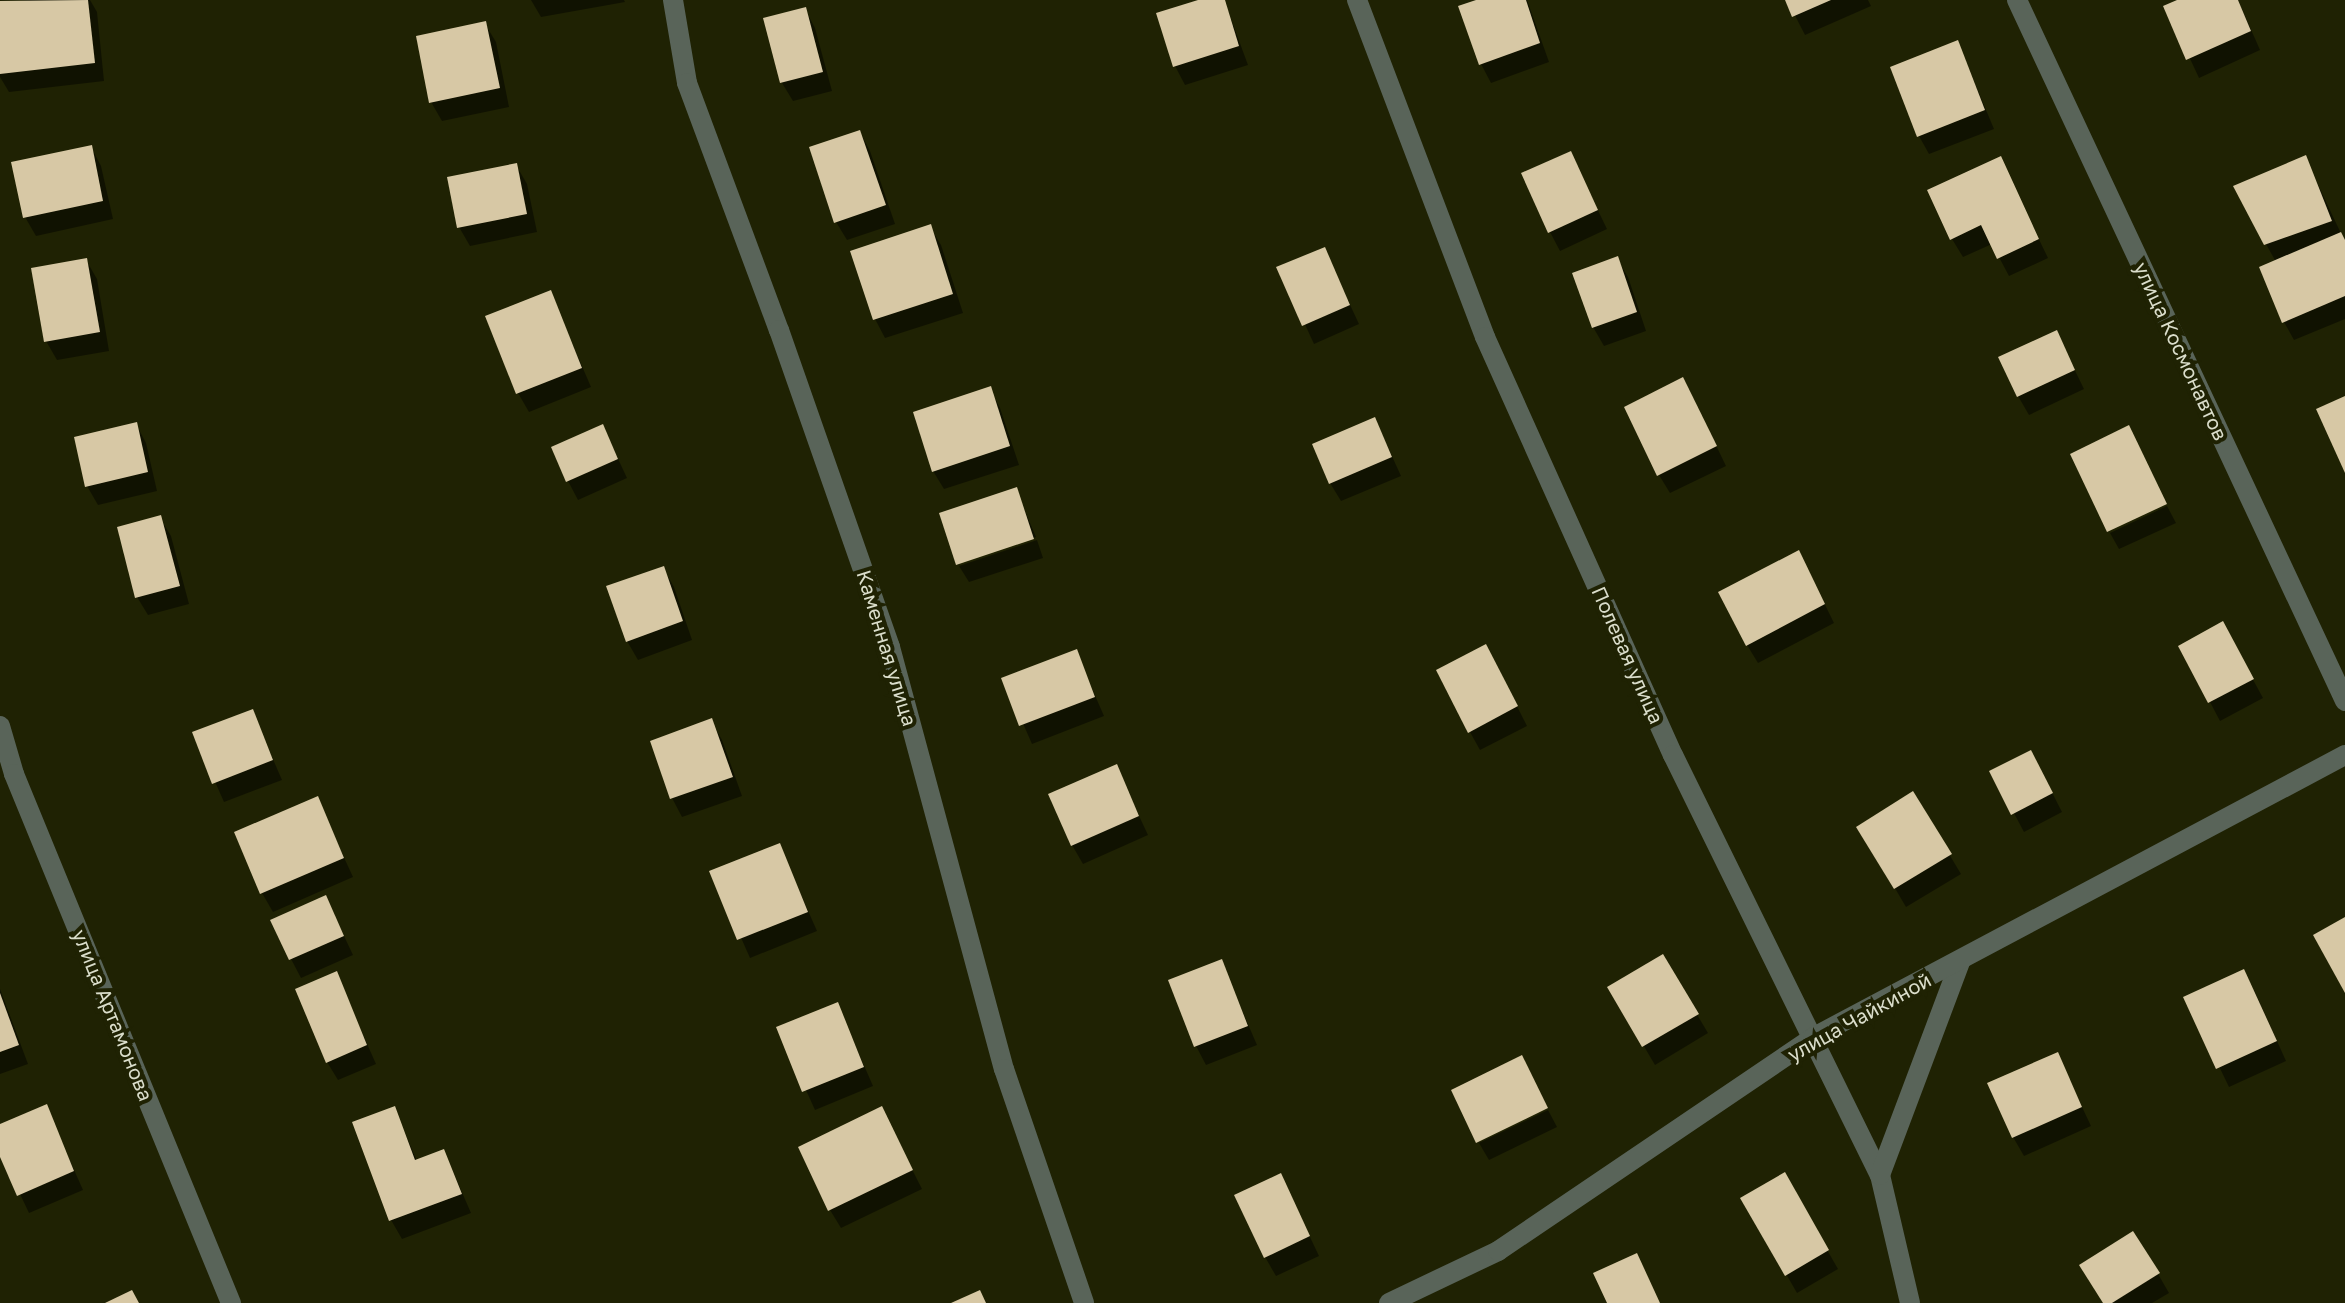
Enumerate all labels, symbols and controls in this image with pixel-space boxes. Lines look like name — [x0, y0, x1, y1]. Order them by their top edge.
street label: улица Космонавтов — [2129, 258, 2233, 444]
street label: Каменная улица — [852, 567, 922, 729]
street label: Полевая улица — [1587, 583, 1669, 727]
street label: улица Артамонова — [68, 926, 158, 1104]
street label: улица Чайкиной — [1783, 968, 1935, 1066]

